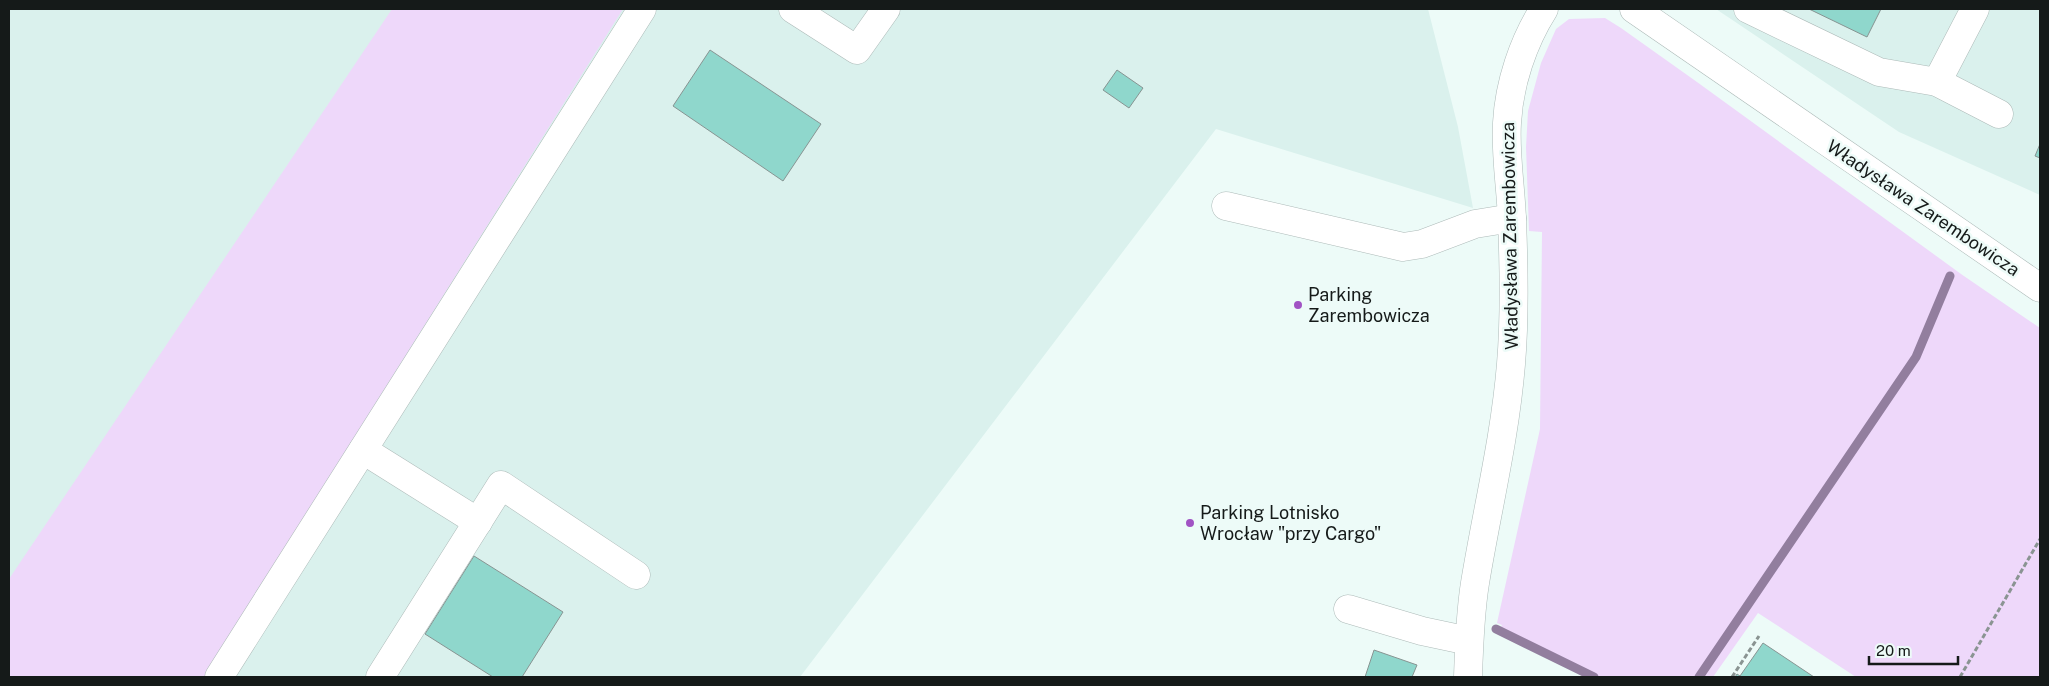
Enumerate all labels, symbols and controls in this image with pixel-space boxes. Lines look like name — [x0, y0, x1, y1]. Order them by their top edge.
street label: Władysława Zarembowicza — [1497, 122, 1522, 350]
street label: Władysława Zarembowicza — [1823, 135, 2024, 280]
place label: Parking Zarembowicza — [1308, 284, 1430, 326]
marker: Parking Zarembowicza — [1292, 299, 1304, 311]
place label: Parking Lotnisko Wrocław "przy Cargo" — [1200, 502, 1382, 544]
marker: Parking Lotnisko Wrocław "przy Cargo" — [1184, 517, 1196, 529]
scale bar — [1869, 634, 1958, 666]
text: 20 m — [1876, 642, 1911, 659]

